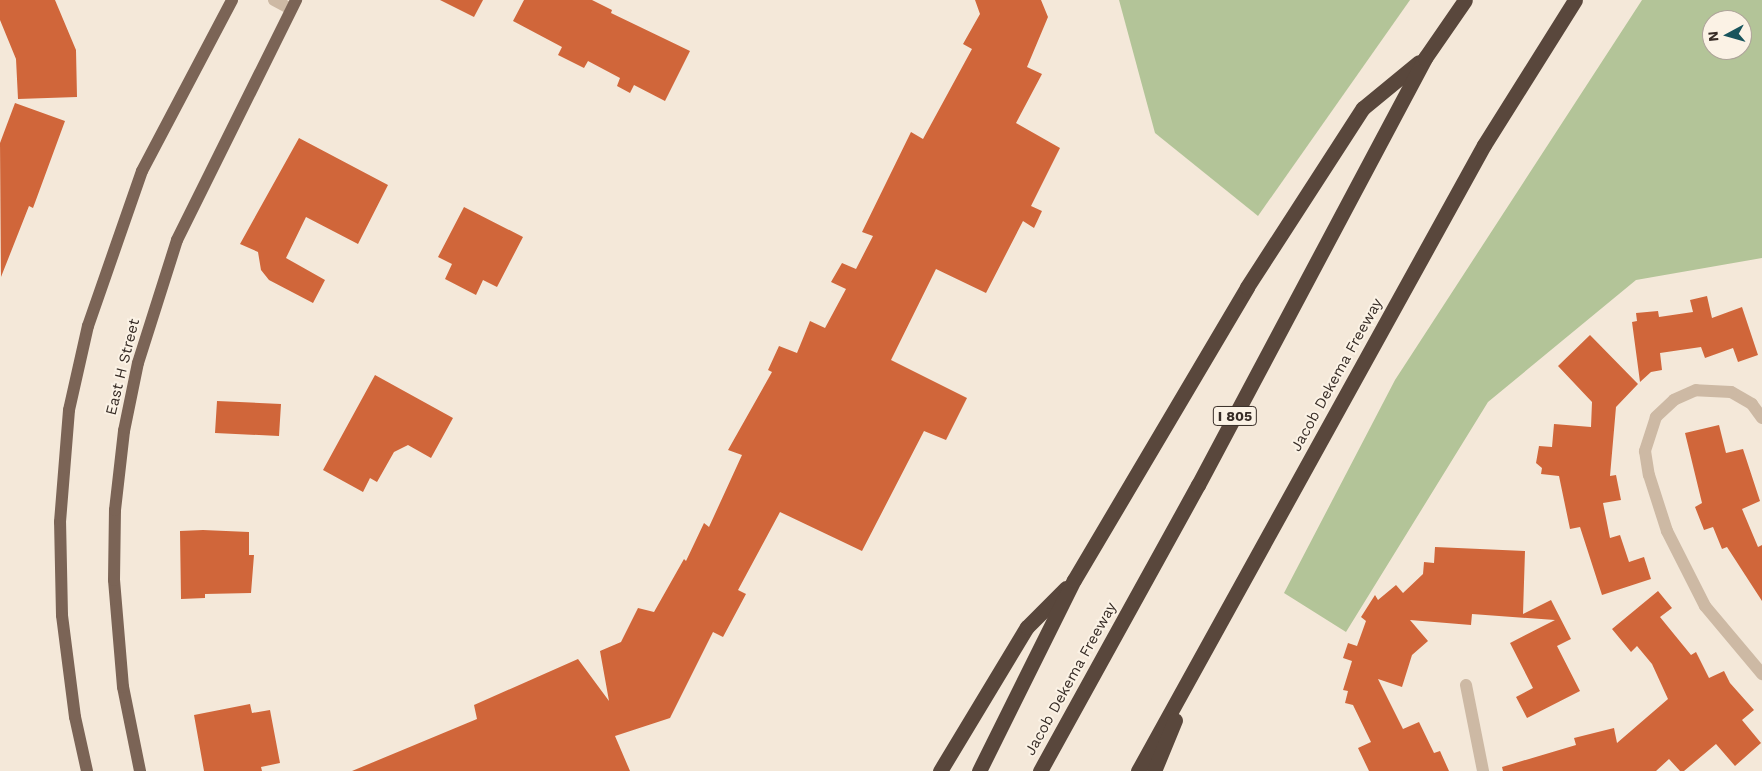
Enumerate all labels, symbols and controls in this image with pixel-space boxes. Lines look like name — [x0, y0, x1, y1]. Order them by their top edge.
north arrow — [1702, 10, 1752, 60]
text: N — [1705, 30, 1722, 42]
street label: Jacob Dekema Freeway — [1287, 295, 1387, 455]
street label: East H Street — [102, 317, 144, 417]
road number: I 805 — [1212, 404, 1258, 428]
street label: Jacob Dekema Freeway — [1021, 599, 1121, 759]

